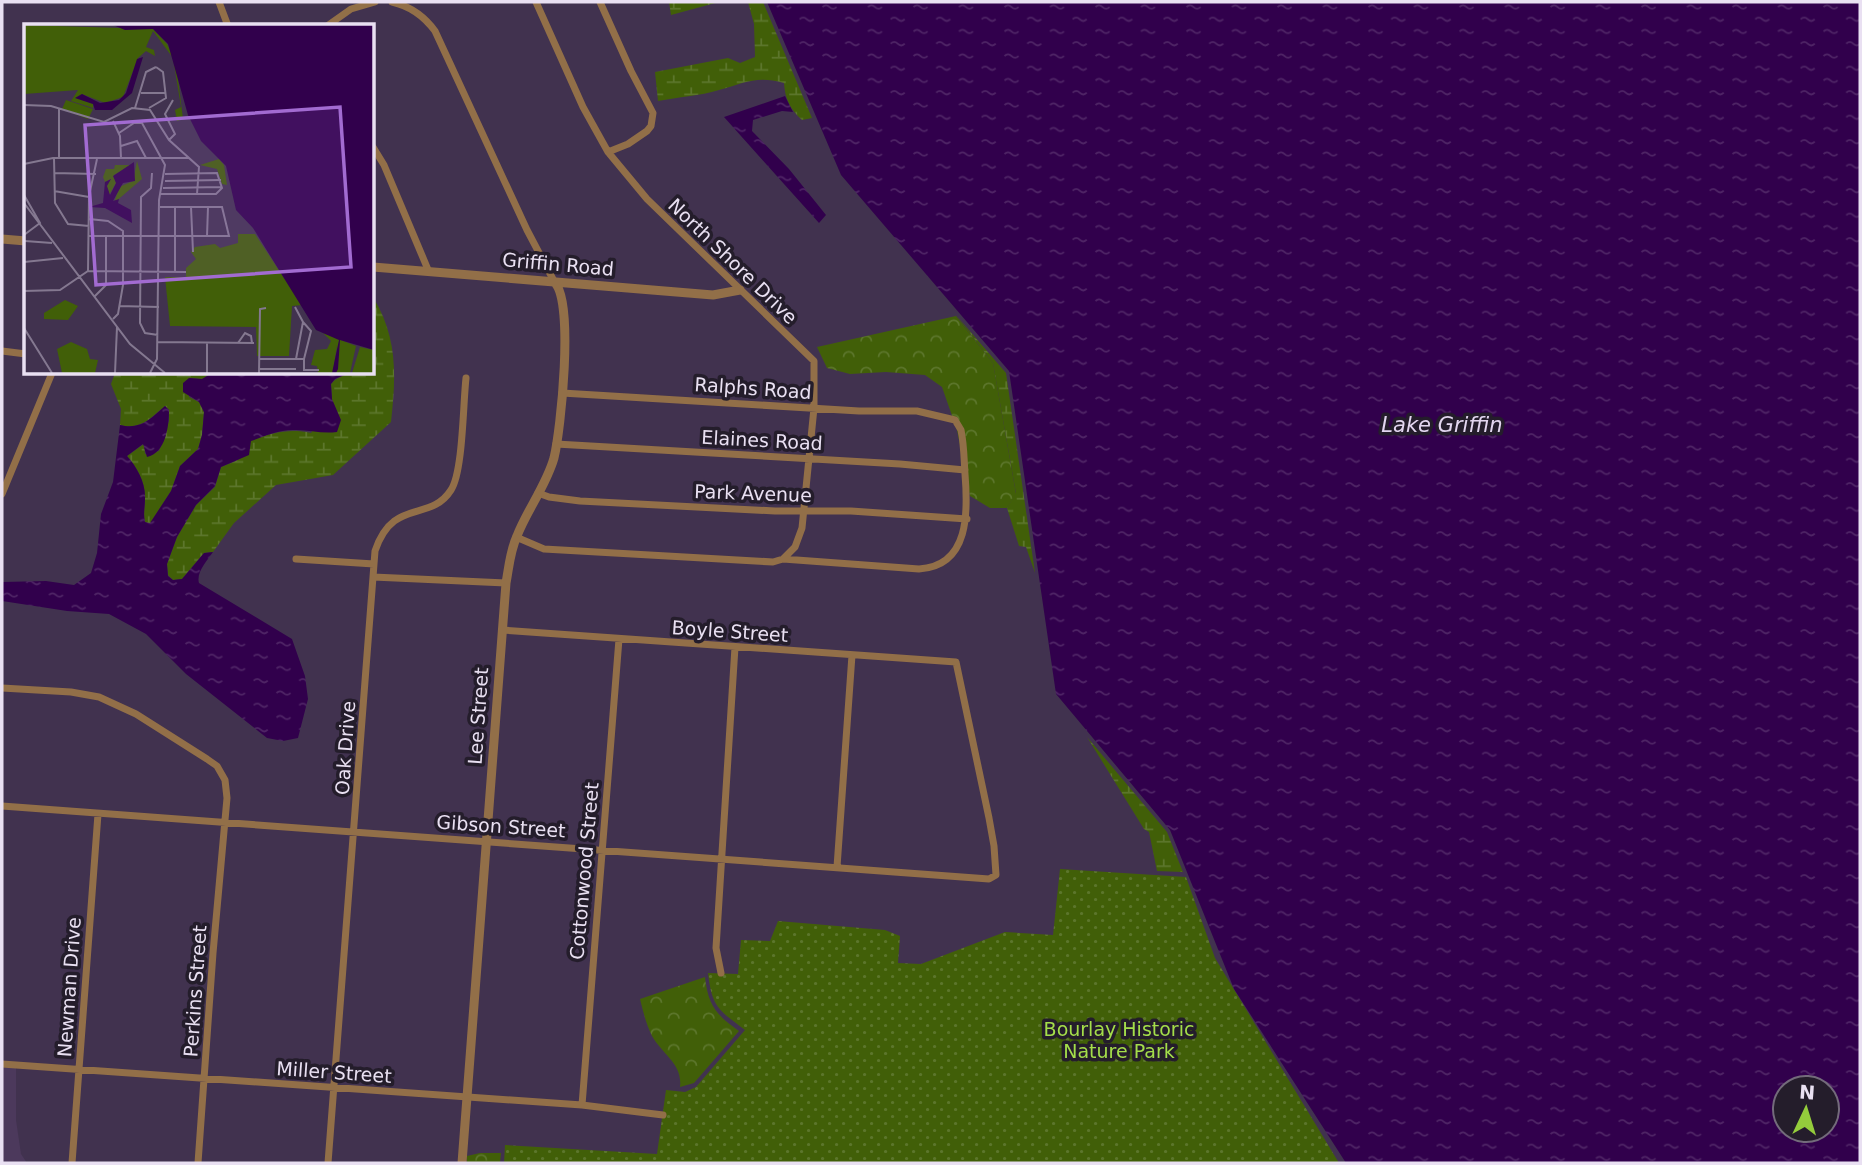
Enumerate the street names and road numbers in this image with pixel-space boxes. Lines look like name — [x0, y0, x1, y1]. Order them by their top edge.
street label: North Shore Drive — [664, 194, 802, 328]
street label: Griffin Road — [501, 248, 615, 280]
street label: Ralphs Road — [694, 373, 812, 403]
street label: Elaines Road — [701, 426, 823, 454]
street label: Park Avenue — [694, 480, 812, 506]
street label: Boyle Street — [671, 616, 789, 646]
street label: Lee Street — [464, 667, 492, 765]
street label: Oak Drive — [331, 700, 359, 796]
street label: Cottonwood Street — [565, 781, 603, 961]
street label: Gibson Street — [436, 811, 566, 841]
street label: Newman Drive — [53, 916, 85, 1058]
street label: Perkins Street — [179, 924, 211, 1058]
street label: Miller Street — [276, 1057, 392, 1087]

